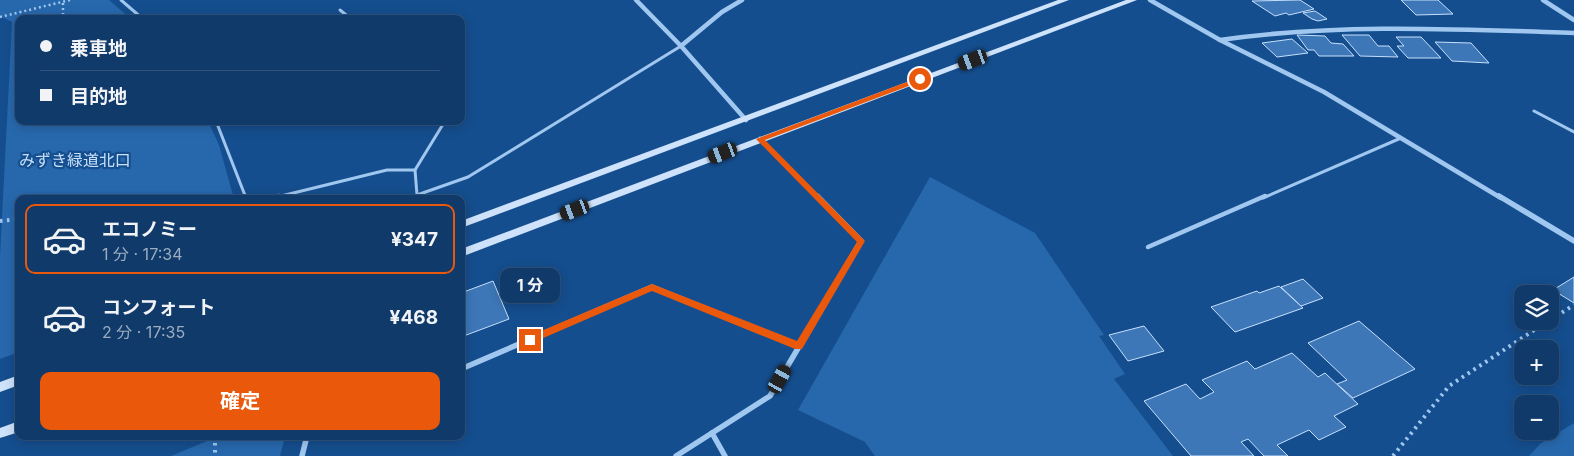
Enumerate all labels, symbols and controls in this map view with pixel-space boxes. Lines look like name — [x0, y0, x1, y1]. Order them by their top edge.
text: 乗車地 — [70, 37, 127, 60]
car — [956, 48, 989, 72]
route start — [909, 68, 931, 90]
text: 目的地 — [70, 85, 127, 108]
car — [706, 141, 739, 165]
park label: みずき緑道北口 — [19, 150, 131, 170]
car — [558, 198, 591, 222]
icon: car — [42, 217, 87, 262]
text: エコノミー — [102, 218, 197, 241]
text: ¥347 — [391, 228, 438, 251]
text: 1 分 · 17:34 — [102, 244, 182, 264]
callout: 1 分 — [500, 268, 560, 302]
text: 1 分 — [517, 275, 543, 295]
map controls — [1514, 285, 1559, 440]
button: layers — [1514, 285, 1559, 330]
icon: car — [42, 295, 87, 340]
text: コンフォート — [102, 296, 215, 319]
text: ¥468 — [390, 306, 438, 329]
text: 2 分 · 17:35 — [102, 322, 185, 342]
route end — [519, 329, 541, 351]
button: + — [1514, 340, 1559, 385]
car — [766, 362, 793, 396]
button: 確定 — [40, 372, 440, 430]
button: − — [1514, 395, 1559, 440]

